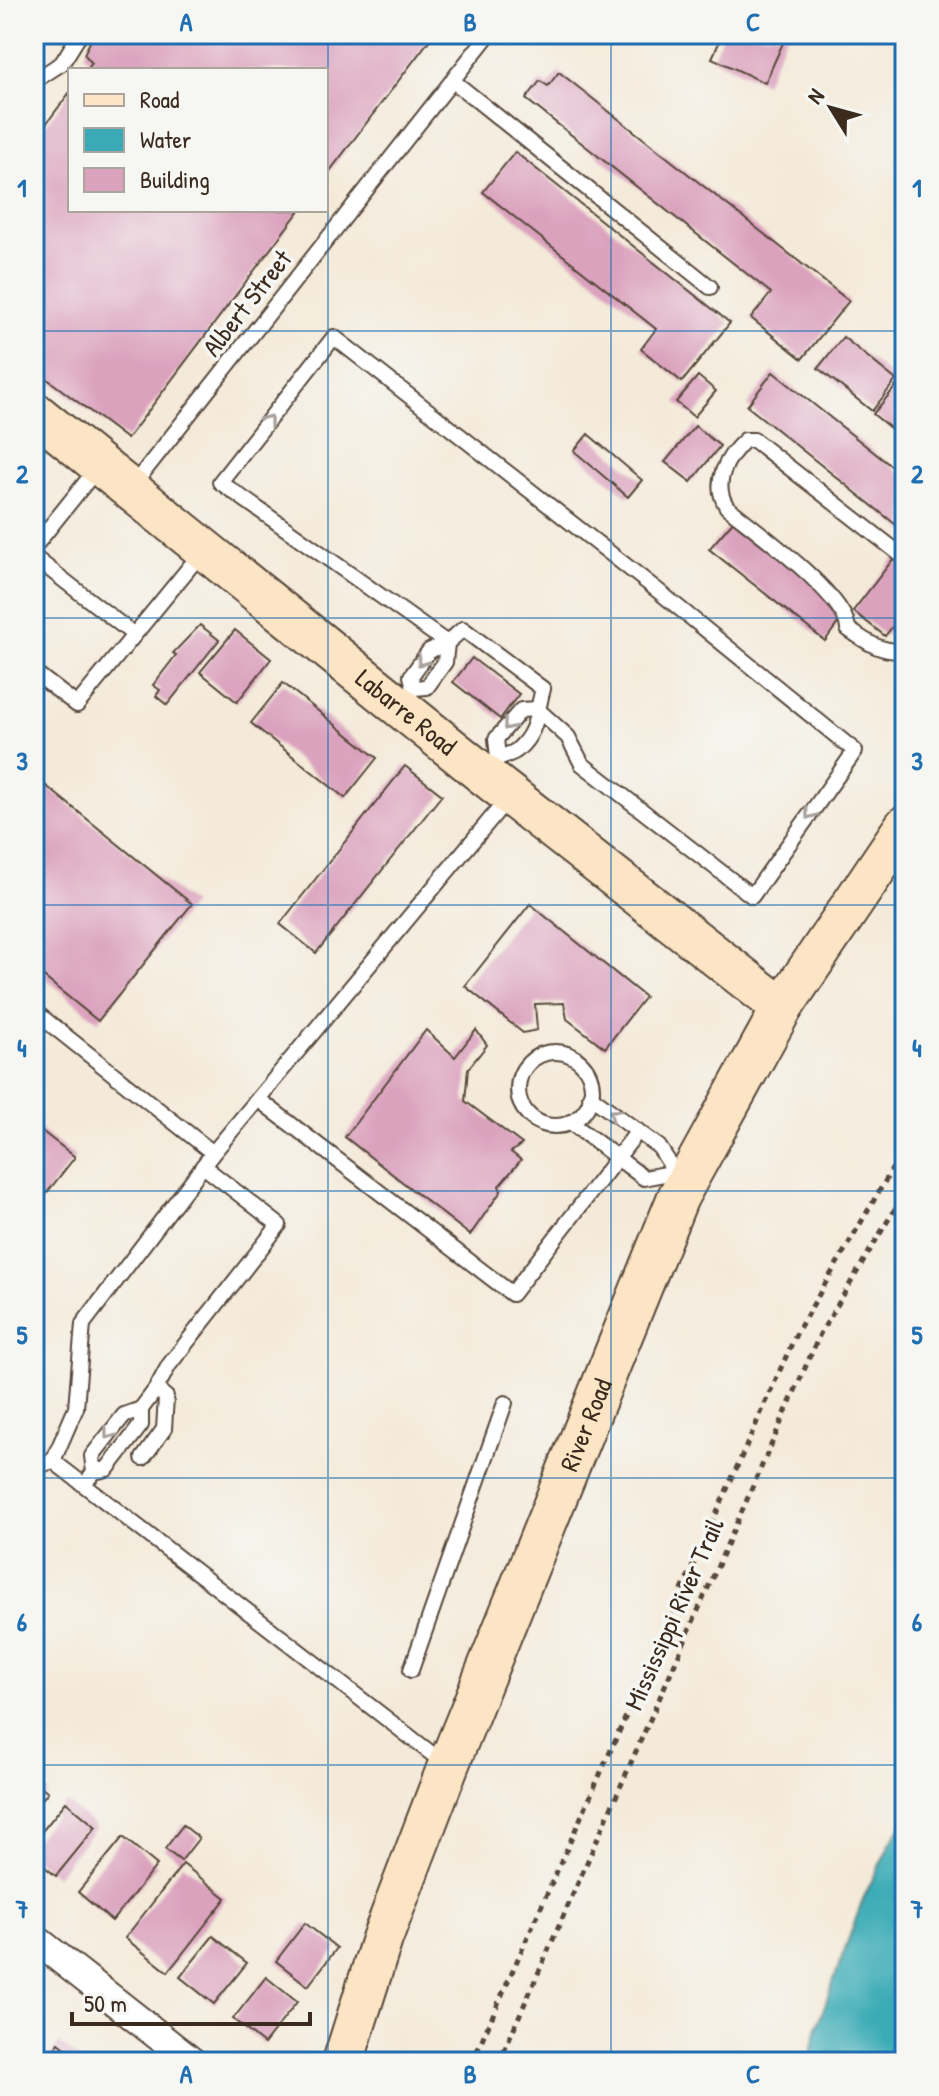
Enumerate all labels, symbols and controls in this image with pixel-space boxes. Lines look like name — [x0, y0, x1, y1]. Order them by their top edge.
text: A — [180, 4, 193, 39]
text: B — [463, 4, 477, 39]
text: C — [746, 4, 760, 39]
legend — [68, 68, 328, 212]
north arrow — [791, 68, 871, 148]
text: N — [800, 82, 831, 110]
text: Road — [140, 83, 179, 115]
text: Water — [140, 123, 191, 155]
text: Building — [140, 163, 210, 195]
text: 1 — [17, 170, 27, 205]
text: 1 — [912, 170, 922, 205]
street label: Albert Street — [194, 241, 300, 363]
one-way arrow — [259, 414, 273, 429]
text: 2 — [16, 456, 29, 491]
text: 2 — [911, 456, 924, 491]
one-way arrow — [418, 652, 432, 667]
street label: Labarre Road — [349, 660, 464, 763]
one-way arrow — [503, 716, 518, 730]
text: 3 — [16, 743, 28, 778]
text: 3 — [911, 743, 923, 778]
one-way arrow — [805, 806, 820, 820]
text: 4 — [17, 1030, 27, 1065]
text: 4 — [912, 1030, 922, 1065]
one-way arrow — [608, 1109, 623, 1124]
text: 5 — [17, 1317, 28, 1352]
text: 5 — [912, 1317, 923, 1352]
street label: River Road — [551, 1373, 620, 1476]
one-way arrow — [104, 1425, 118, 1440]
street label: Mississippi River Trail — [616, 1512, 732, 1715]
text: 6 — [17, 1604, 28, 1639]
text: 6 — [912, 1604, 923, 1639]
text: 7 — [15, 1891, 29, 1926]
text: 7 — [910, 1891, 924, 1926]
scale bar — [72, 1976, 310, 2026]
text: 50 m — [84, 1987, 127, 2019]
text: A — [180, 2056, 193, 2091]
text: B — [463, 2056, 477, 2091]
text: C — [746, 2056, 760, 2091]

